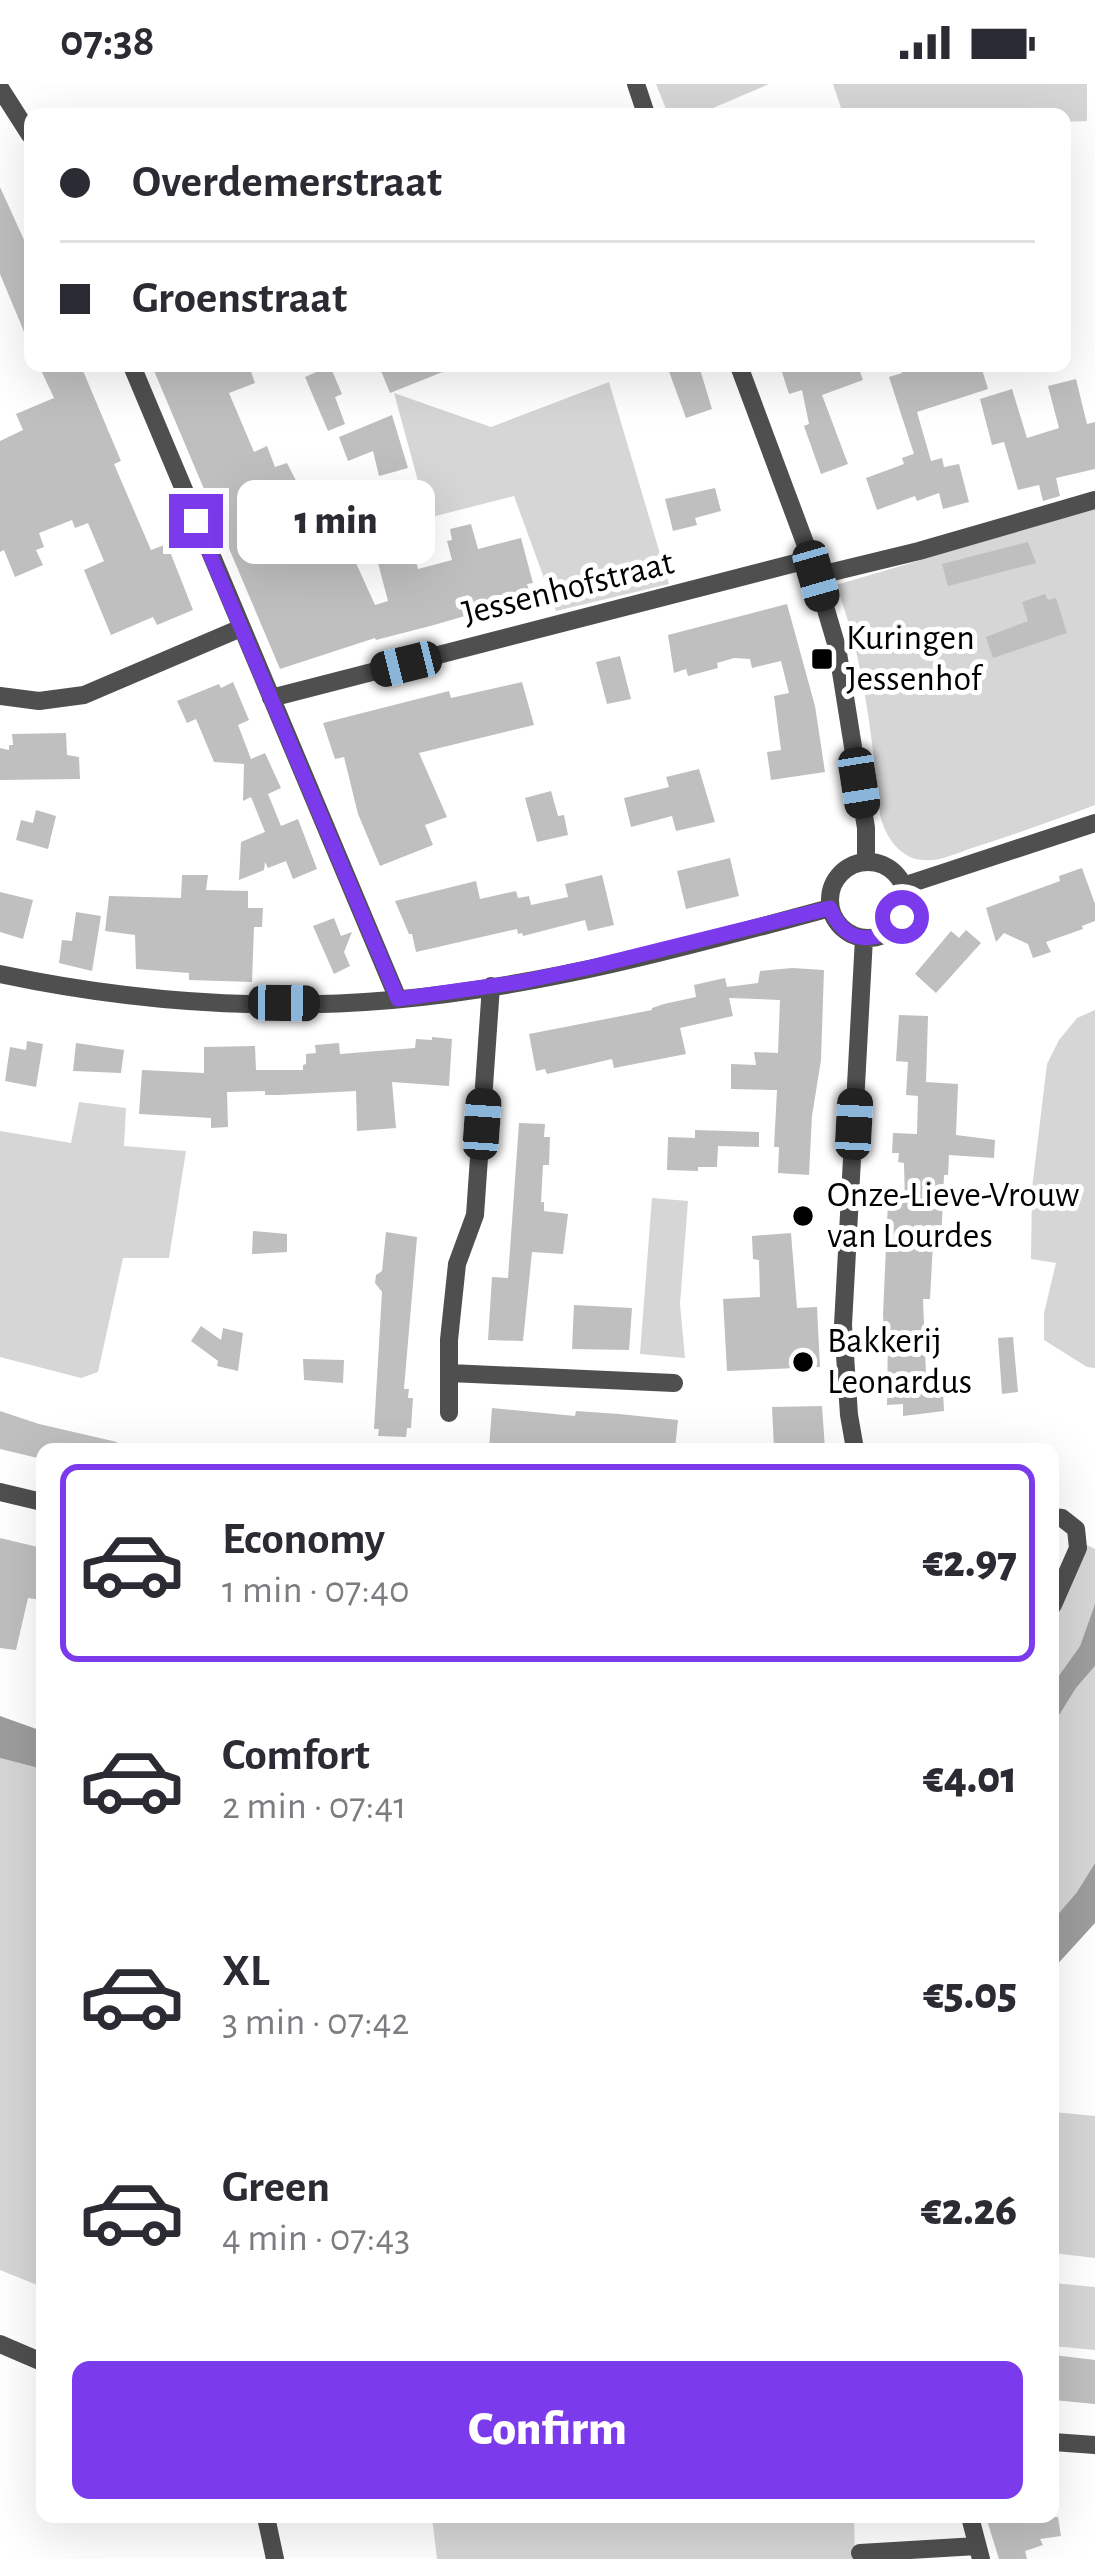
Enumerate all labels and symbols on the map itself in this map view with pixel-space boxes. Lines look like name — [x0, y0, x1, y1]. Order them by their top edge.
callout: 1 min — [238, 479, 436, 563]
route end — [169, 494, 223, 548]
car — [789, 536, 843, 616]
street label: Jessenhofstraat — [459, 544, 678, 632]
place label: Kuringen Jessenhof — [846, 620, 984, 697]
car — [367, 638, 445, 690]
marker: Kuringen Jessenhof — [809, 646, 835, 672]
car — [836, 745, 882, 821]
route start — [875, 890, 929, 944]
car — [248, 984, 320, 1022]
car — [462, 1087, 502, 1161]
car — [834, 1087, 874, 1161]
place label: Onze-Lieve-Vrouw van Lourdes — [827, 1177, 1079, 1254]
marker: Onze-Lieve-Vrouw van Lourdes — [790, 1203, 816, 1229]
place label: Bakkerij Leonardus — [827, 1323, 972, 1400]
marker: Bakkerij Leonardus — [790, 1349, 816, 1375]

